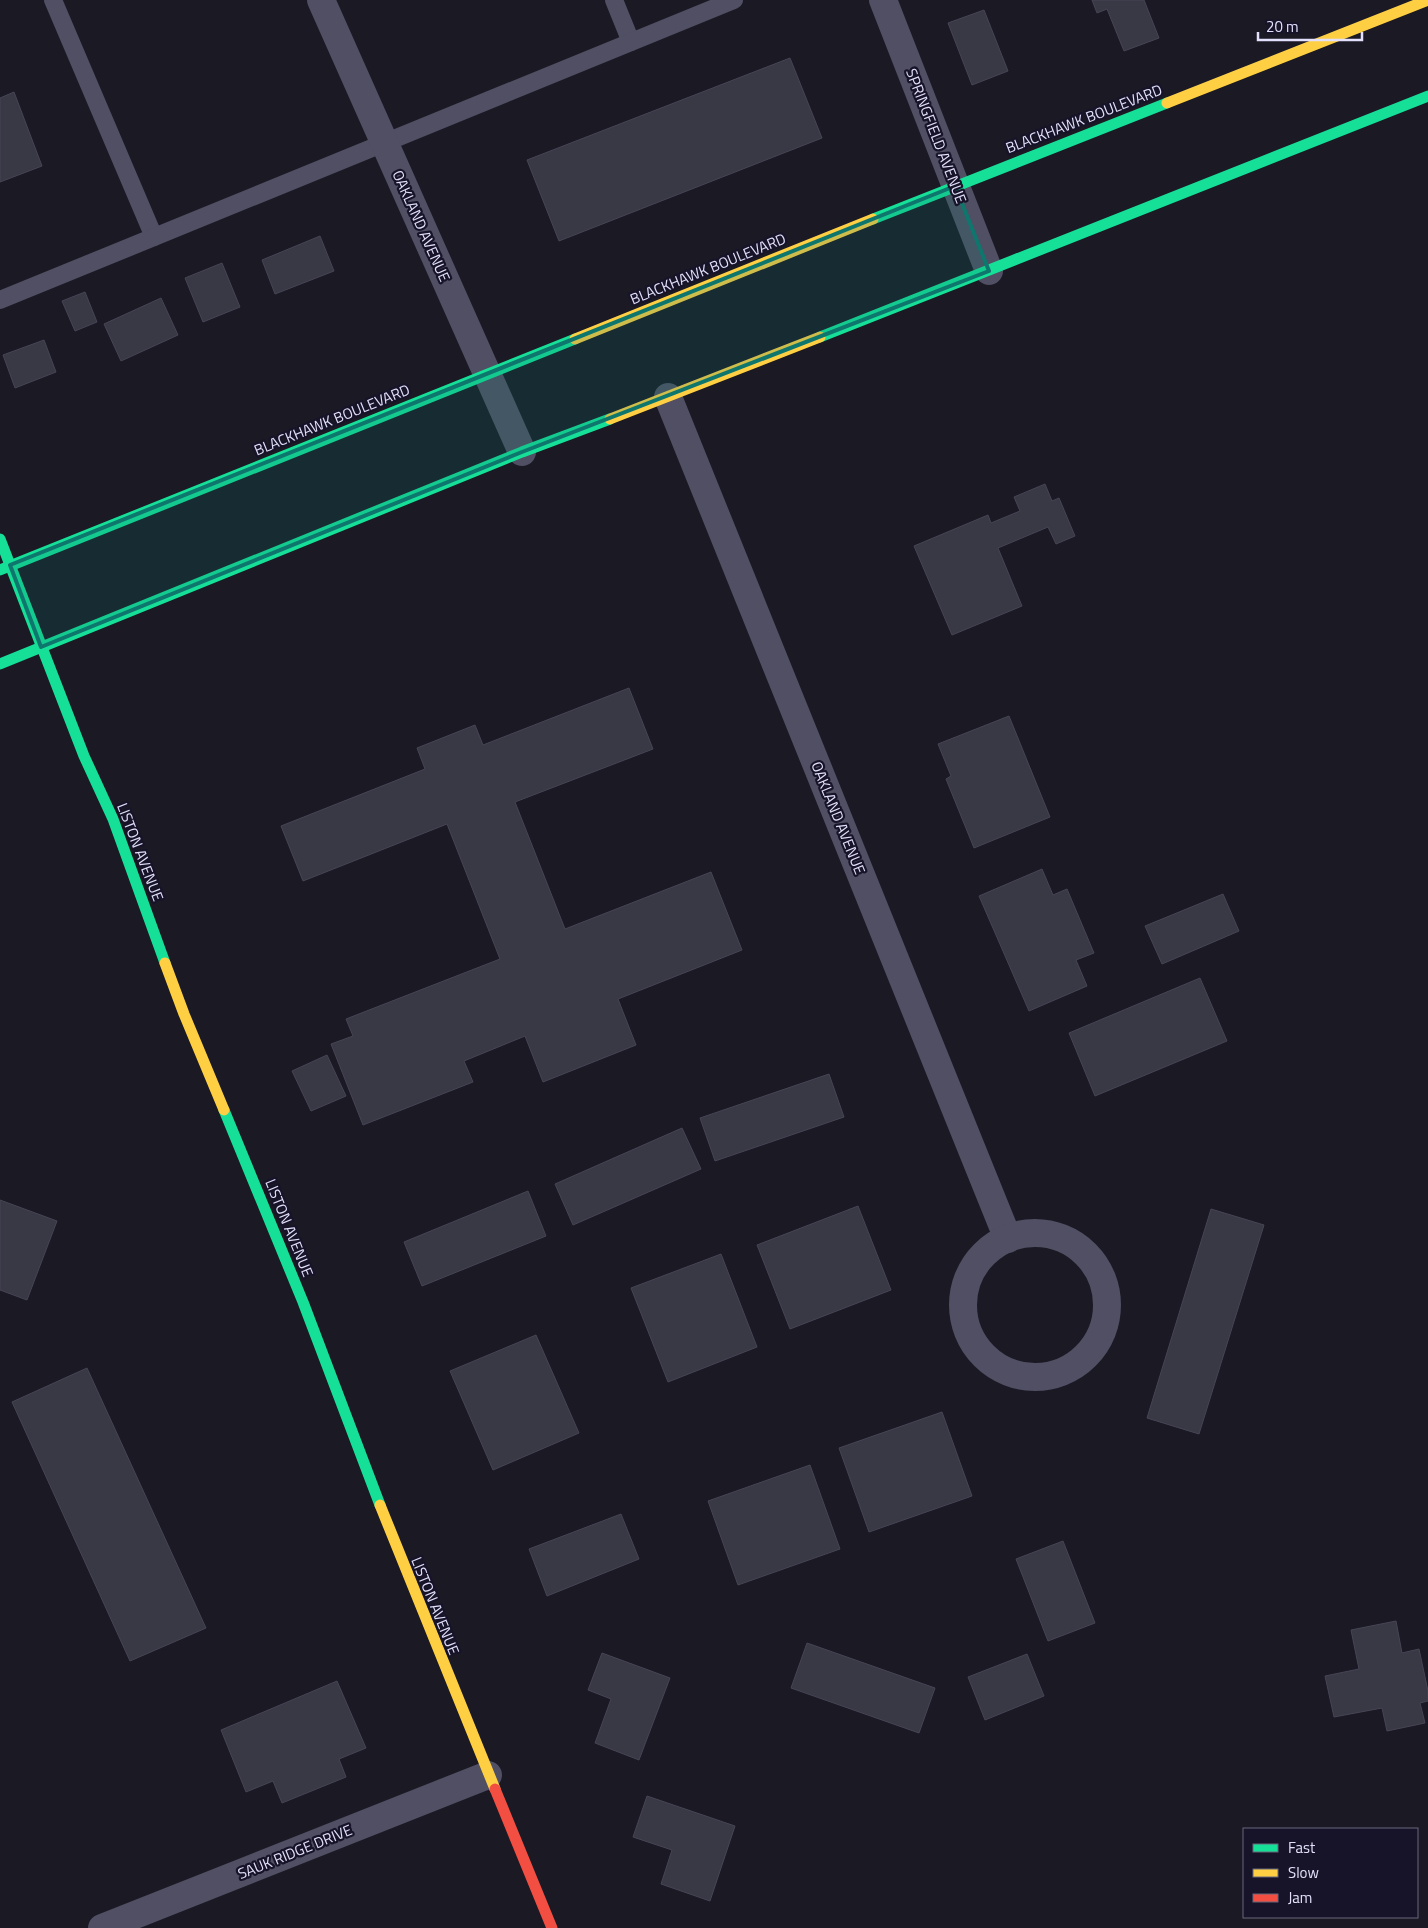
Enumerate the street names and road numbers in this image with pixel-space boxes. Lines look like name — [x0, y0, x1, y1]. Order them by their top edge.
street label: SPRINGFIELD AVENUE — [900, 65, 973, 207]
street label: BLACKHAWK BOULEVARD — [1002, 78, 1166, 159]
street label: OAKLAND AVENUE — [387, 166, 456, 285]
street label: BLACKHAWK BOULEVARD — [626, 227, 789, 310]
street label: BLACKHAWK BOULEVARD — [250, 378, 413, 461]
street label: OAKLAND AVENUE — [805, 758, 872, 878]
street label: LISTON AVENUE — [111, 799, 170, 904]
street label: LISTON AVENUE — [259, 1175, 320, 1280]
street label: LISTON AVENUE — [405, 1553, 466, 1658]
street label: SAUK RIDGE DRIVE — [234, 1818, 355, 1885]

